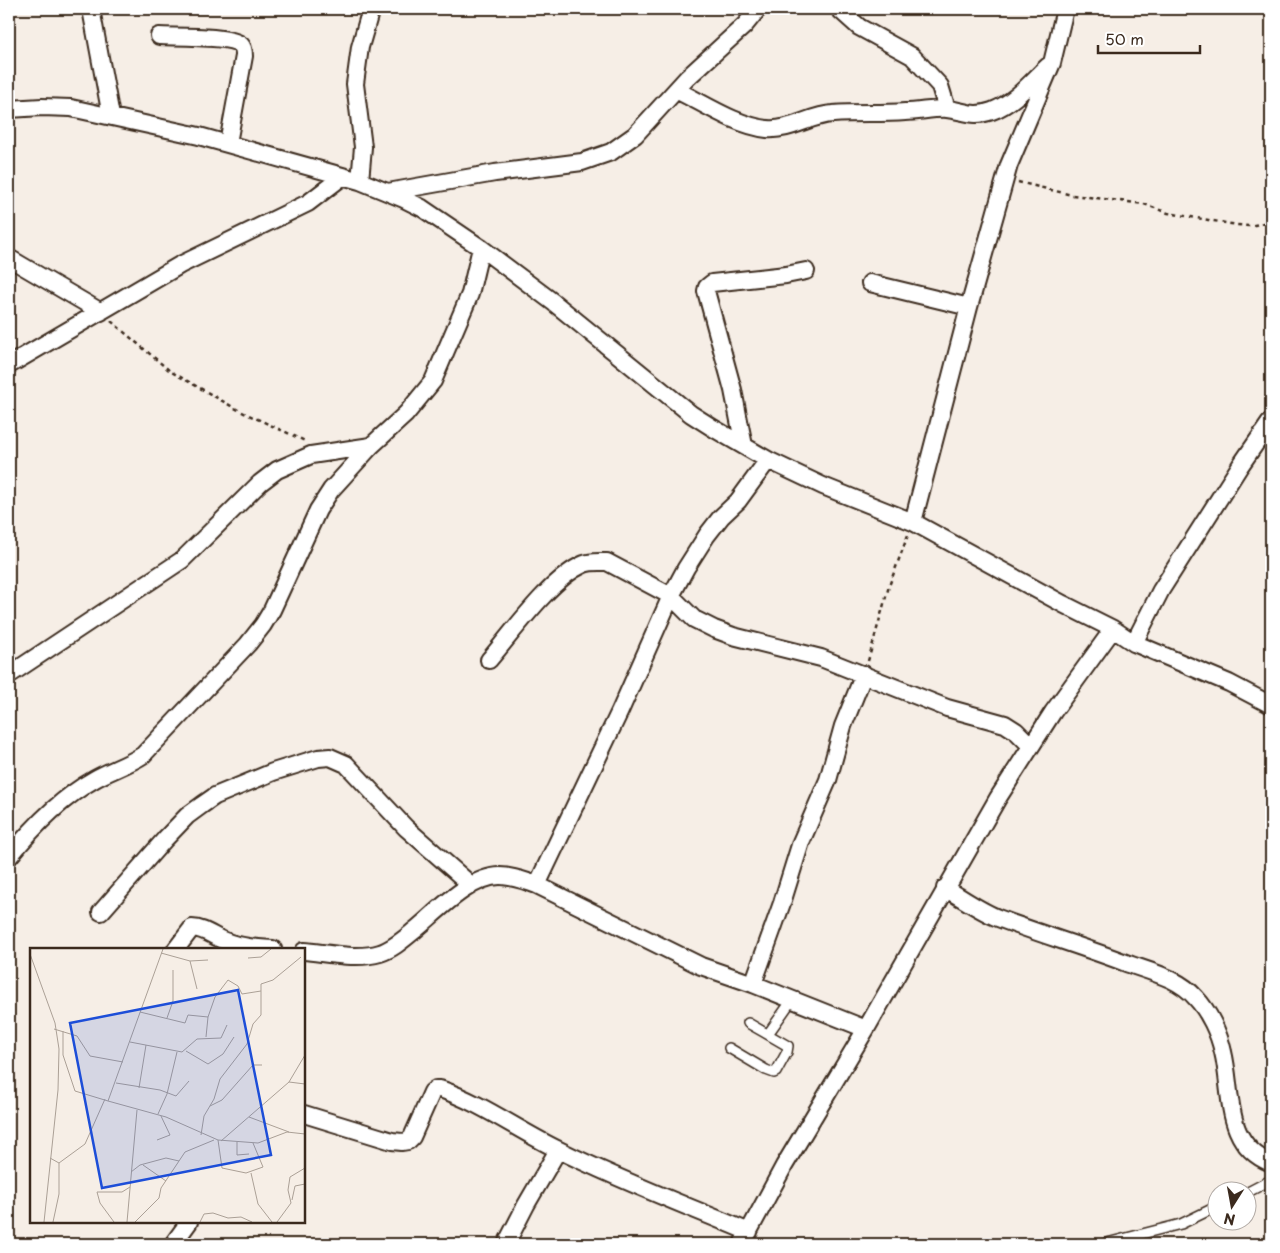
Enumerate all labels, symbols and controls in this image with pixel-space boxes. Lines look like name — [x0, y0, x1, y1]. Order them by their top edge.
scale bar — [1098, 22, 1200, 54]
text: 50 m — [1105, 27, 1144, 50]
inset map — [30, 948, 305, 1223]
north arrow — [1208, 1180, 1258, 1230]
text: N — [1222, 1208, 1237, 1231]

